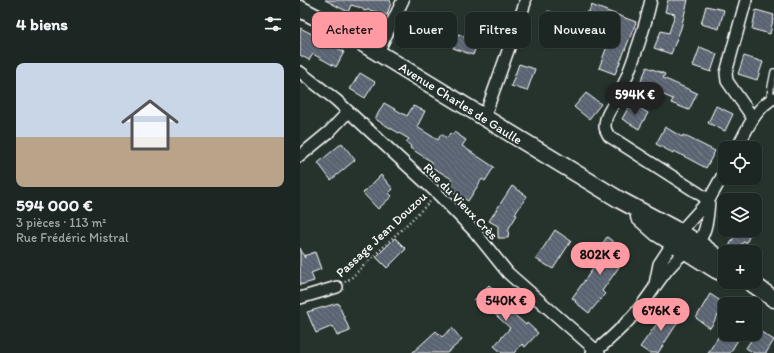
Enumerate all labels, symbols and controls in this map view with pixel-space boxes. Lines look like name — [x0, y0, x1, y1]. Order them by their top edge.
chip: Acheter — [312, 12, 387, 48]
chip: Louer — [395, 12, 457, 48]
chip: Filtres — [465, 12, 531, 48]
chip: Nouveau — [539, 12, 620, 48]
icon: filters — [262, 13, 284, 35]
text: 4 biens — [16, 14, 68, 34]
street label: Avenue Charles de Gaulle — [396, 59, 525, 147]
pin: 594K € — [602, 82, 668, 116]
text: 594K € — [615, 87, 655, 102]
icon: home — [114, 89, 186, 161]
map controls — [718, 141, 762, 341]
button: locate — [718, 141, 762, 185]
street label: Rue du Vieux Crès — [420, 160, 501, 243]
street label: Passage Jean Douzou — [333, 188, 430, 280]
button: layers — [718, 193, 762, 237]
text: 594 000 € — [16, 195, 93, 215]
text: 3 pièces · 113 m² — [16, 215, 106, 230]
text: Rue Frédéric Mistral — [16, 230, 129, 245]
pin: 802K € — [567, 242, 633, 276]
button: + — [718, 245, 762, 289]
text: 802K € — [580, 247, 620, 262]
pin: 540K € — [473, 288, 539, 322]
text: 540K € — [485, 293, 527, 308]
button: − — [718, 297, 762, 341]
pin: 676K € — [628, 298, 694, 332]
text: 676K € — [642, 303, 680, 318]

